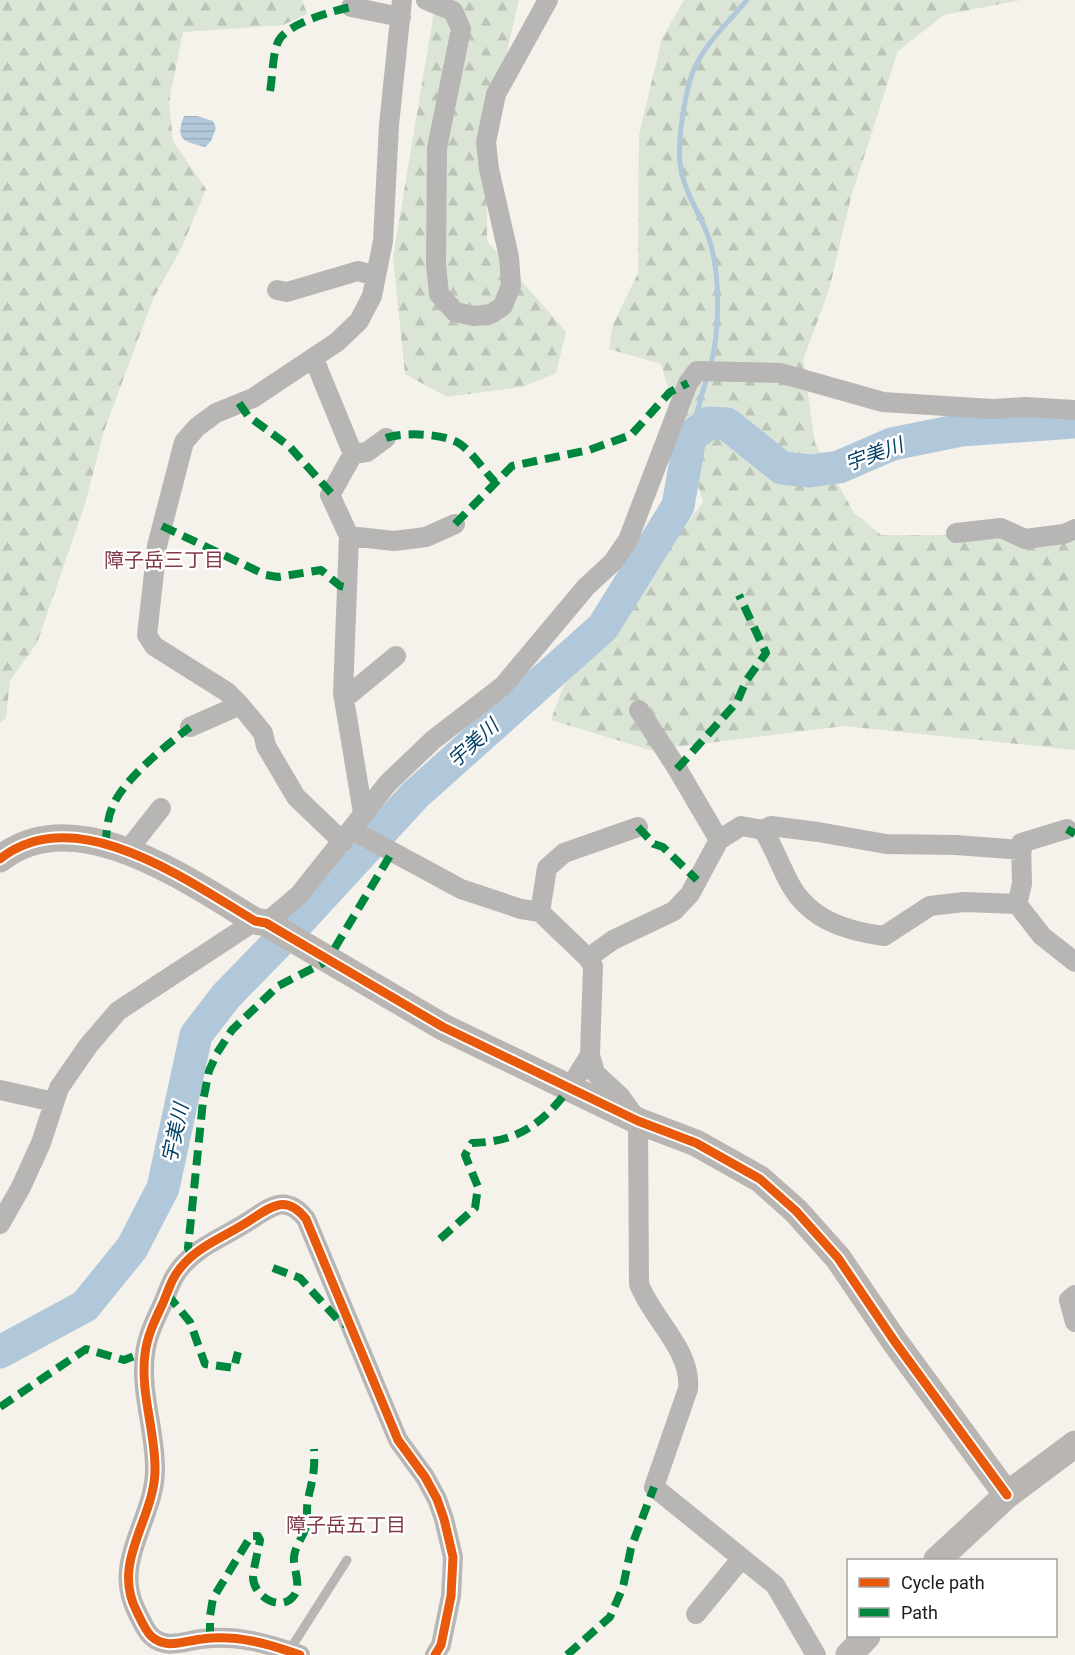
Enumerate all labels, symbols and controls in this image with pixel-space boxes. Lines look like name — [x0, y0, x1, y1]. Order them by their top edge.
water label: 宇美川 — [842, 432, 908, 476]
district label: 障子岳三丁目 — [104, 548, 224, 572]
water label: 宇美川 — [443, 713, 505, 772]
water label: 宇美川 — [157, 1099, 193, 1165]
district label: 障子岳五丁目 — [286, 1513, 406, 1537]
legend — [847, 1559, 1057, 1637]
text: Cycle path — [901, 1572, 985, 1593]
text: Path — [901, 1602, 938, 1623]

